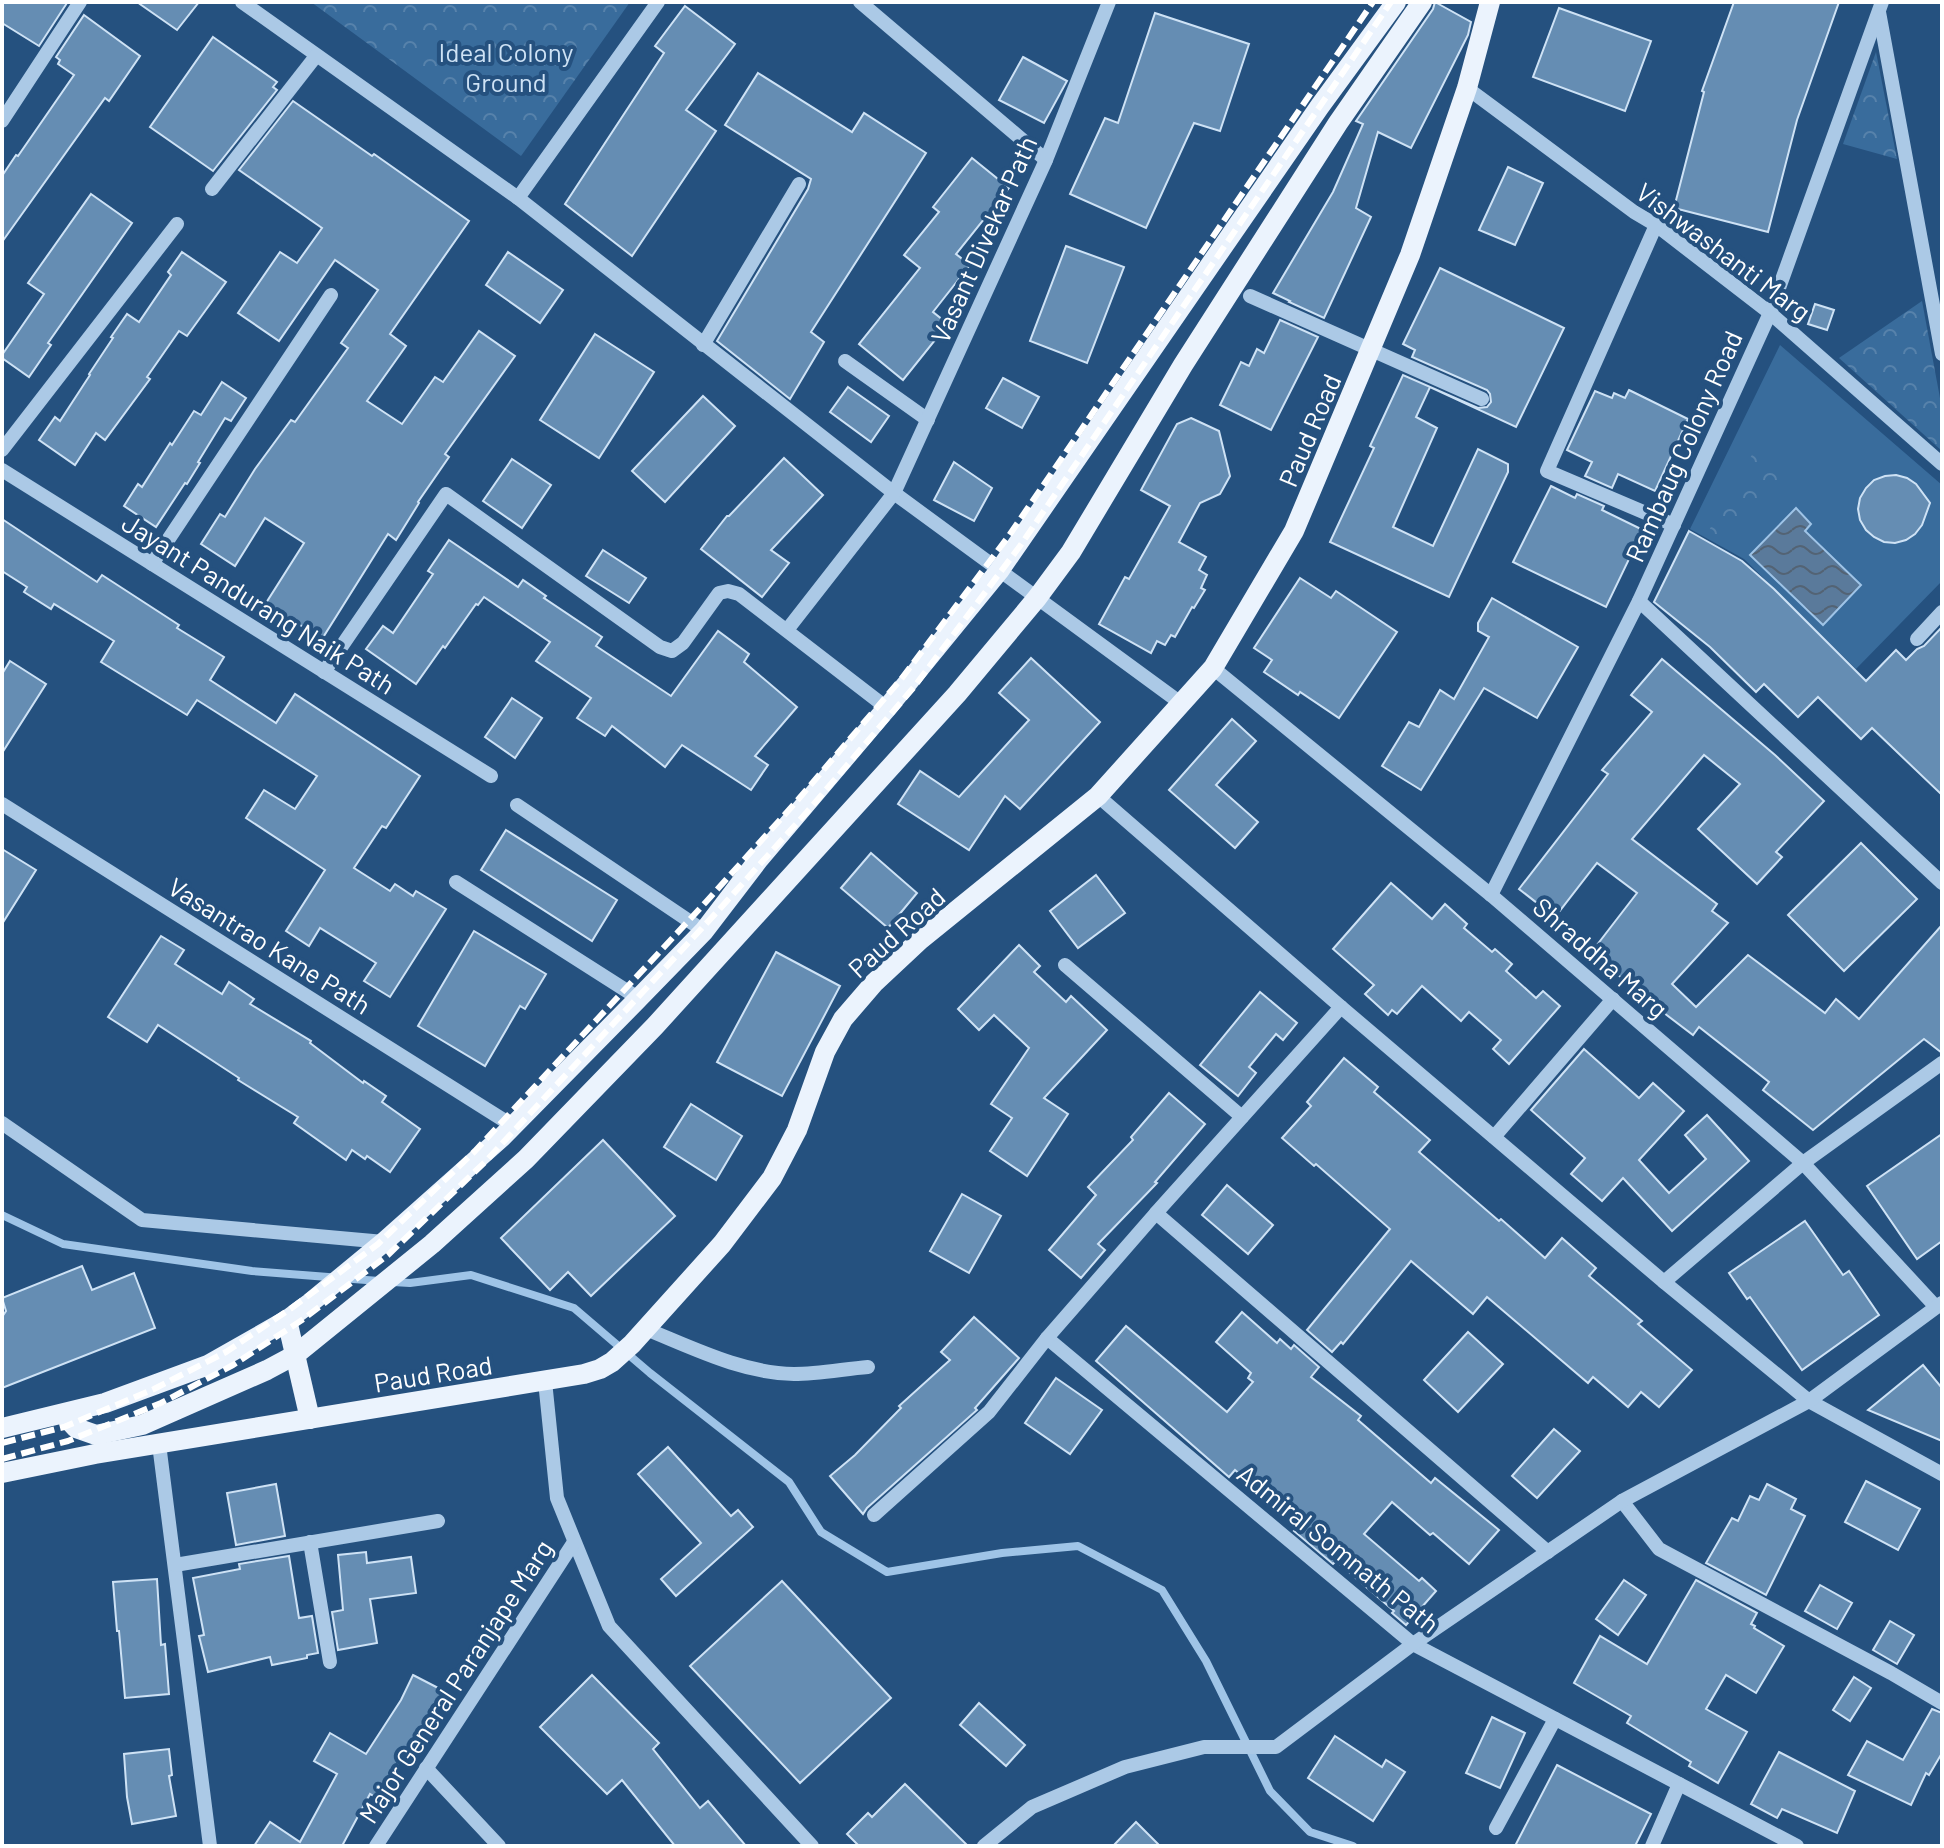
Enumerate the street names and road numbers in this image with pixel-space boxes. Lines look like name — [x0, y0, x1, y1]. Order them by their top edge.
street label: Vasant Divekar Path — [923, 131, 1043, 347]
street label: Vishwashanti Marg — [1631, 175, 1817, 327]
street label: Rambaug Colony Road — [1618, 326, 1748, 566]
street label: Paud Road — [1271, 369, 1347, 491]
street label: Jayant Pandurang Naik Path — [117, 506, 401, 700]
street label: Vasantrao Kane Path — [163, 870, 377, 1020]
street label: Paud Road — [841, 881, 951, 983]
street label: Shraddha Marg — [1528, 890, 1674, 1024]
street label: Paud Road — [372, 1348, 494, 1398]
street label: Admiral Somnath Path — [1232, 1457, 1446, 1639]
street label: Major General Paranjape Marg — [352, 1534, 558, 1828]

